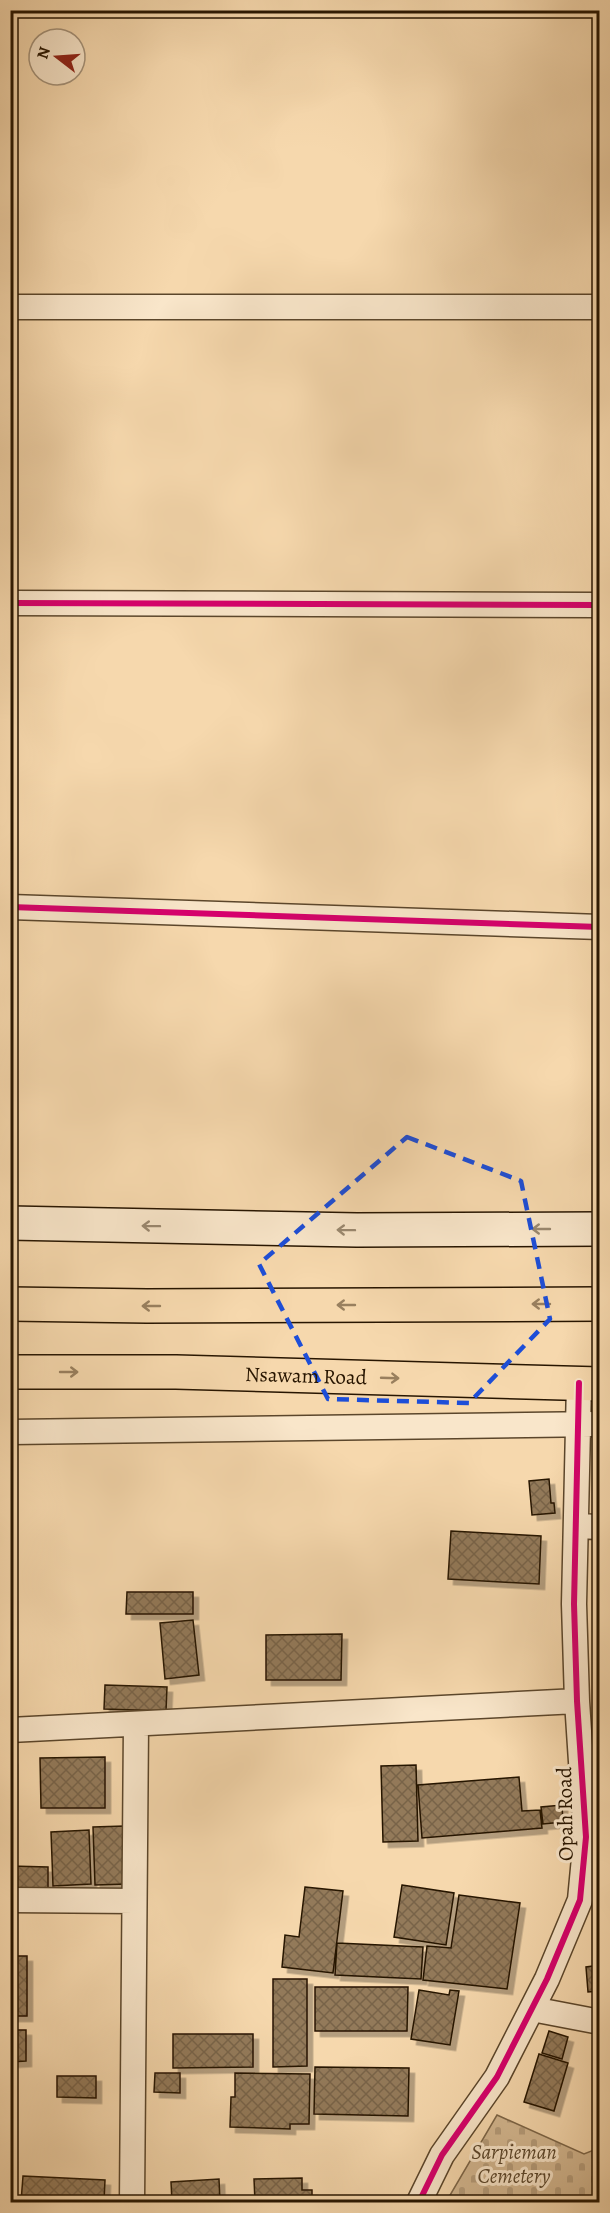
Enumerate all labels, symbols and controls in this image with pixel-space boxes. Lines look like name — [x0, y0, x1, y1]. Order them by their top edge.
north arrow — [27, 27, 87, 87]
text: N — [31, 44, 56, 62]
one-way arrow — [142, 1220, 162, 1231]
one-way arrow — [337, 1224, 357, 1235]
one-way arrow — [532, 1224, 552, 1235]
one-way arrow — [532, 1298, 552, 1310]
one-way arrow — [337, 1299, 357, 1311]
one-way arrow — [142, 1300, 162, 1312]
street label: Nsawam Road — [244, 1360, 368, 1391]
one-way arrow — [58, 1366, 78, 1378]
one-way arrow — [379, 1373, 399, 1384]
street label: Opah Road — [550, 1766, 580, 1861]
park label: Sarpieman Cemetery — [471, 2138, 557, 2190]

